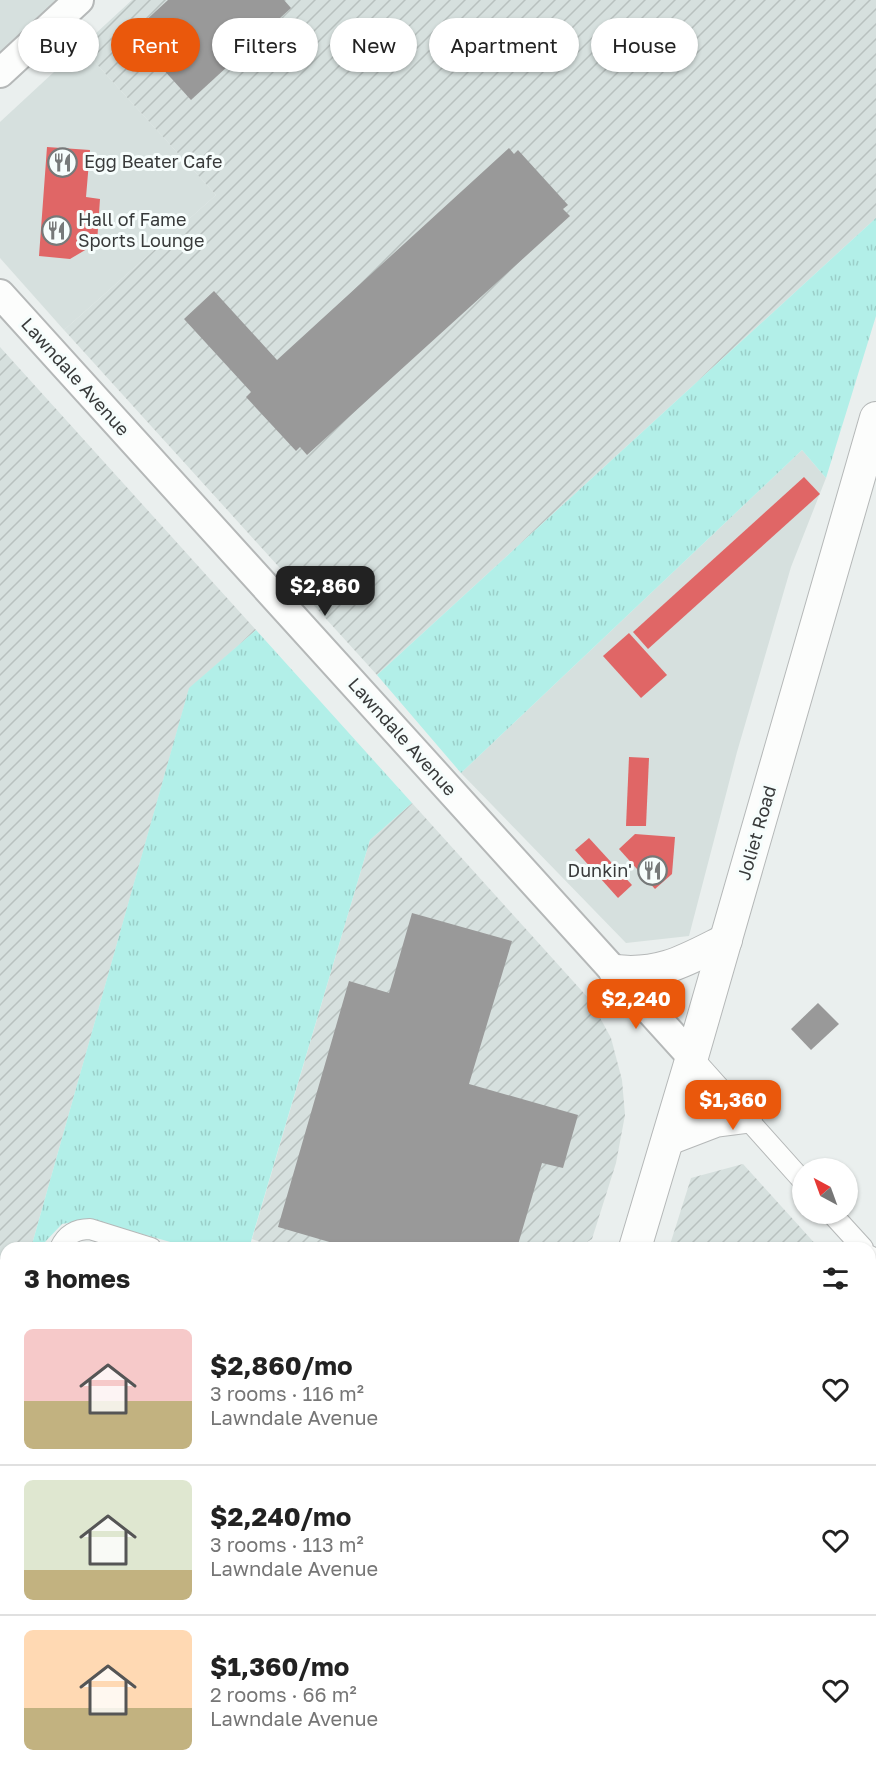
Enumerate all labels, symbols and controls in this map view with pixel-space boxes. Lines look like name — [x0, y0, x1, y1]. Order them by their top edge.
chip: Buy — [18, 18, 99, 72]
chip: Rent — [111, 18, 200, 72]
chip: Filters — [212, 18, 318, 72]
chip: New — [330, 18, 417, 72]
chip: Apartment — [429, 18, 579, 72]
chip: House — [591, 18, 698, 72]
restaurant icon: Egg Beater Cafe — [47, 146, 79, 178]
place label: Egg Beater Cafe — [84, 150, 222, 172]
place label: Hall of Fame Sports Lounge — [78, 208, 204, 251]
restaurant icon: Hall of Fame Sports Lounge — [41, 214, 73, 246]
street label: Lawndale Avenue — [17, 313, 135, 440]
pin: $2,860 — [276, 566, 374, 617]
text: $2,860 — [290, 573, 360, 597]
street label: Lawndale Avenue — [344, 673, 462, 800]
street label: Joliet Road — [732, 783, 780, 883]
restaurant icon: Dunkin' — [637, 855, 669, 887]
place label: Dunkin' — [568, 859, 632, 881]
pin: $2,240 — [587, 979, 685, 1030]
text: $2,240 — [601, 986, 671, 1010]
pin: $1,360 — [684, 1080, 782, 1131]
text: $1,360 — [699, 1087, 767, 1111]
north arrow — [792, 1158, 858, 1224]
map controls — [792, 1158, 858, 1224]
icon: filters — [819, 1262, 852, 1295]
text: 3 homes — [24, 1263, 130, 1294]
text: $2,860/mo — [210, 1350, 352, 1381]
icon: home — [72, 1353, 144, 1425]
icon: heart — [819, 1373, 852, 1406]
text: 3 rooms · 116 m² — [210, 1381, 364, 1405]
text: Lawndale Avenue — [210, 1405, 378, 1429]
text: $2,240/mo — [210, 1501, 351, 1532]
icon: home — [72, 1504, 144, 1576]
icon: heart — [819, 1524, 852, 1557]
text: 3 rooms · 113 m² — [210, 1532, 364, 1556]
text: Lawndale Avenue — [210, 1556, 378, 1580]
text: $1,360/mo — [210, 1651, 349, 1682]
icon: home — [72, 1654, 144, 1726]
icon: heart — [819, 1674, 852, 1707]
text: 2 rooms · 66 m² — [210, 1682, 357, 1706]
text: Lawndale Avenue — [210, 1706, 378, 1730]

